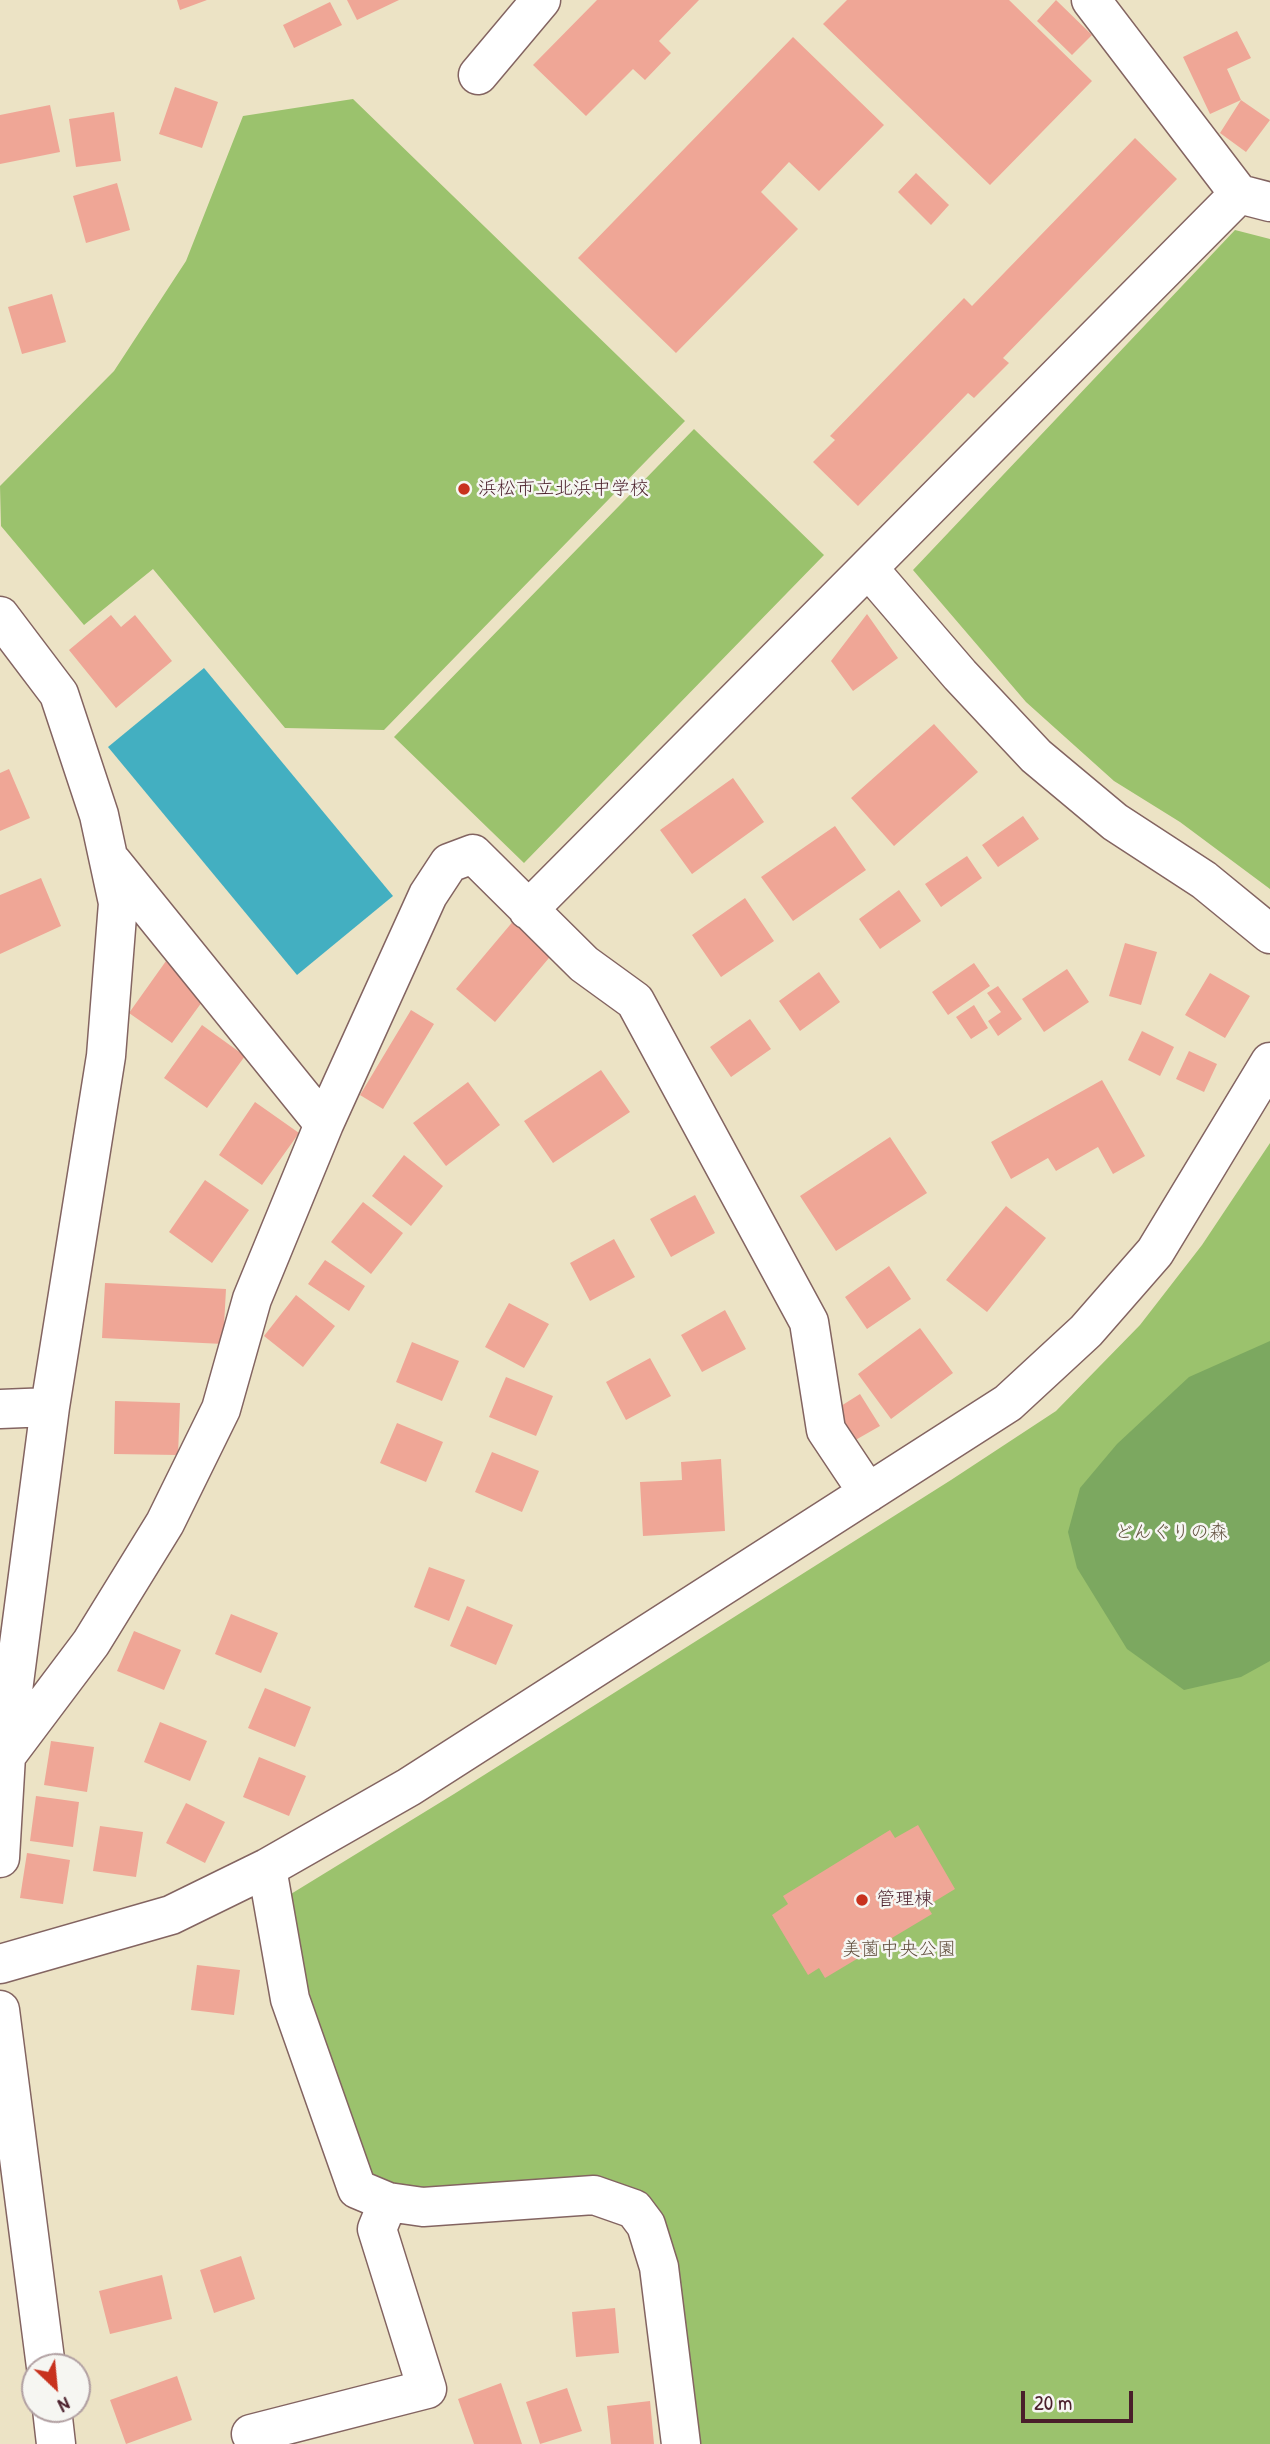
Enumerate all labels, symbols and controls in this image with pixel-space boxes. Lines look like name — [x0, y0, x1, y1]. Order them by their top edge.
place label: 浜松市立北浜中学校 — [478, 478, 649, 500]
marker: 浜松市立北浜中学校 — [456, 481, 472, 497]
park label: どんぐりの森 — [1114, 1522, 1228, 1544]
place label: 管理棟 — [876, 1889, 933, 1911]
marker: 管理棟 — [854, 1892, 870, 1908]
park label: 美薗中央公園 — [842, 1939, 956, 1961]
north arrow — [21, 2353, 91, 2423]
scale bar — [1025, 2378, 1137, 2422]
text: 20 m — [1034, 2388, 1072, 2417]
text: N — [54, 2391, 75, 2419]

